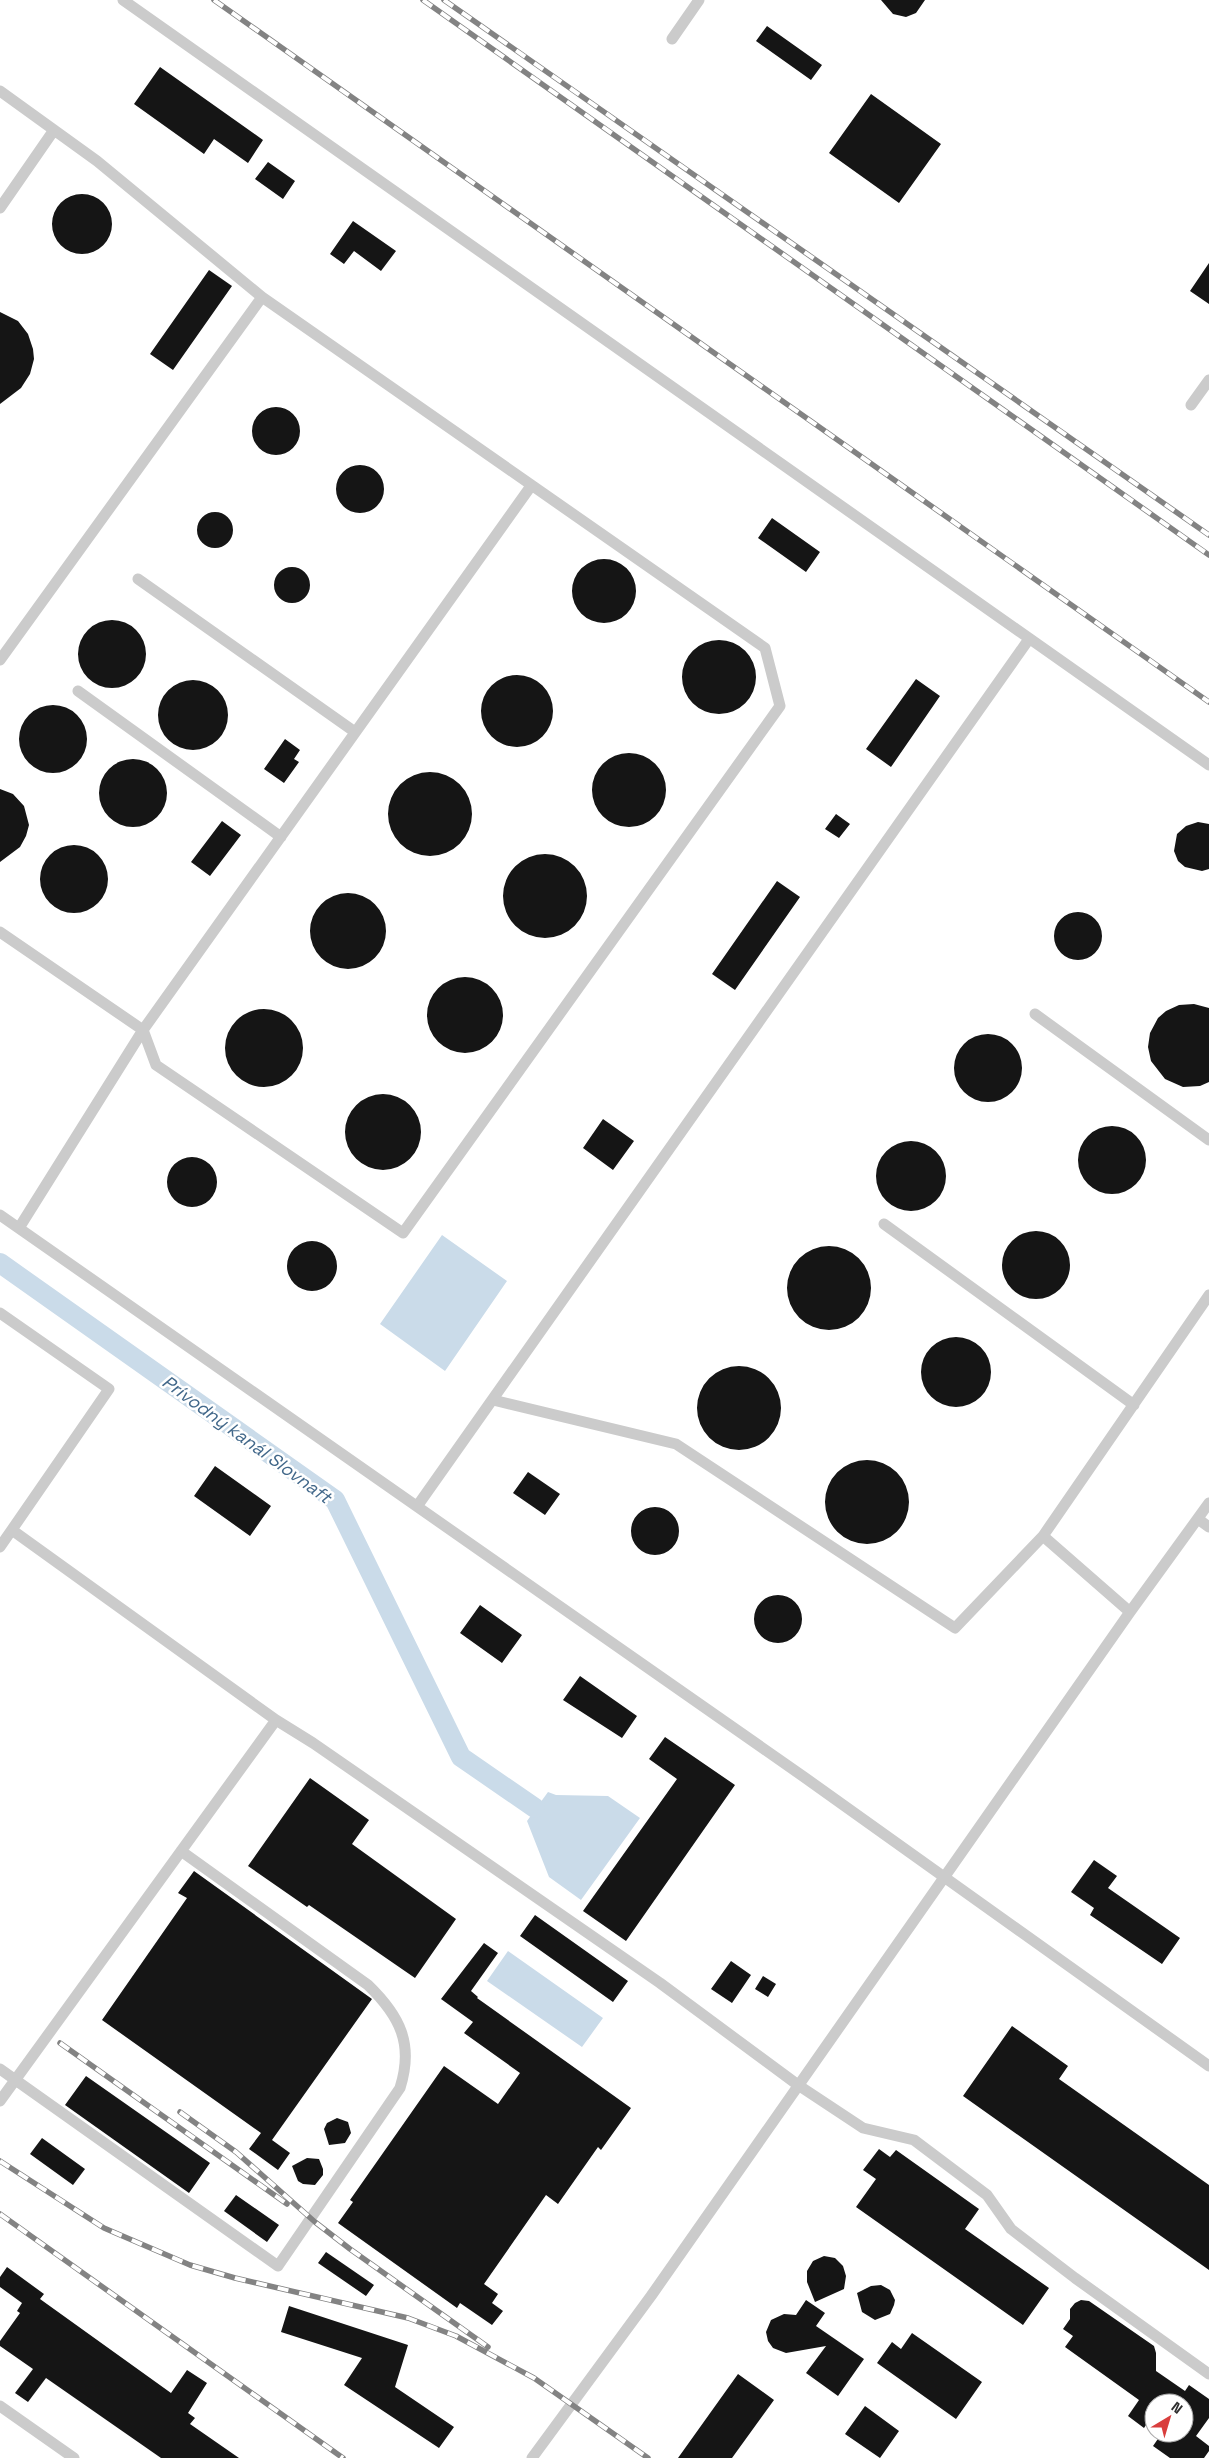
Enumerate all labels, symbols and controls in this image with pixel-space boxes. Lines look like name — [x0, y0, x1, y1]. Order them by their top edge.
water label: Prívodný kanál Slovnaft — [158, 1370, 337, 1509]
north arrow — [1144, 2393, 1194, 2443]
text: N — [1168, 2398, 1186, 2418]

